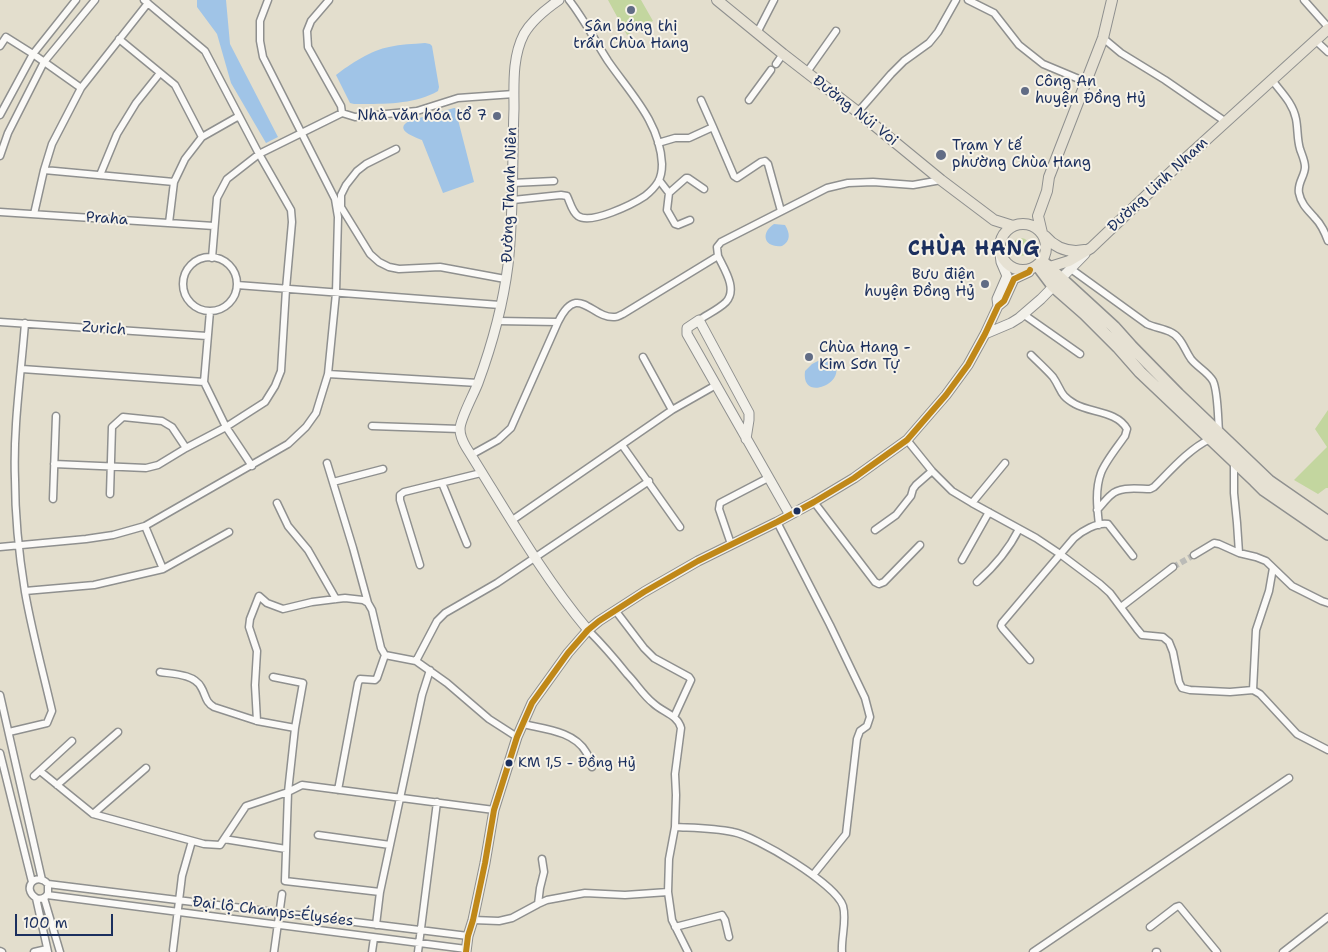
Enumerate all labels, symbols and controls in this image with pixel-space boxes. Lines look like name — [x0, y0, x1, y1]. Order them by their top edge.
marker: Sân bóng thị trấn Chùa Hang — [625, 4, 637, 16]
place label: Sân bóng thị trấn Chùa Hang — [573, 18, 689, 53]
street label: Đường Núi Voi — [809, 72, 901, 150]
place label: Công An huyện Đồng Hỷ — [1035, 73, 1146, 108]
marker: Công An huyện Đồng Hỷ — [1019, 85, 1031, 97]
place label: Nhà văn hóa tổ 7 — [357, 107, 487, 125]
marker: Nhà văn hóa tổ 7 — [491, 110, 503, 122]
street label: Đường Thanh Niên — [499, 127, 521, 263]
street label: Đường Linh Nham — [1104, 134, 1212, 236]
place label: Trạm Y tế phường Chùa Hang — [952, 137, 1091, 172]
marker: Trạm Y tế phường Chùa Hang — [934, 148, 948, 162]
street label: Praha — [85, 209, 129, 229]
district label: CHÙA HANG — [907, 238, 1041, 262]
place label: Bưu điện huyện Đồng Hỷ — [864, 266, 975, 301]
marker: Bưu điện huyện Đồng Hỷ — [979, 278, 991, 290]
street label: Zurich — [81, 318, 127, 340]
place label: Chùa Hang - Kim Sơn Tự — [819, 339, 911, 374]
marker: Chùa Hang - Kim Sơn Tự — [803, 351, 815, 363]
unlabelled marker — [792, 506, 802, 516]
place label: KM 1,5 - Đồng Hỷ — [518, 755, 636, 771]
marker: KM 1,5 - Đồng Hỷ — [504, 758, 514, 768]
street label: Đại lộ Champs-Élysées — [191, 893, 355, 931]
scale bar — [18, 904, 115, 936]
text: 100 m — [23, 913, 68, 933]

